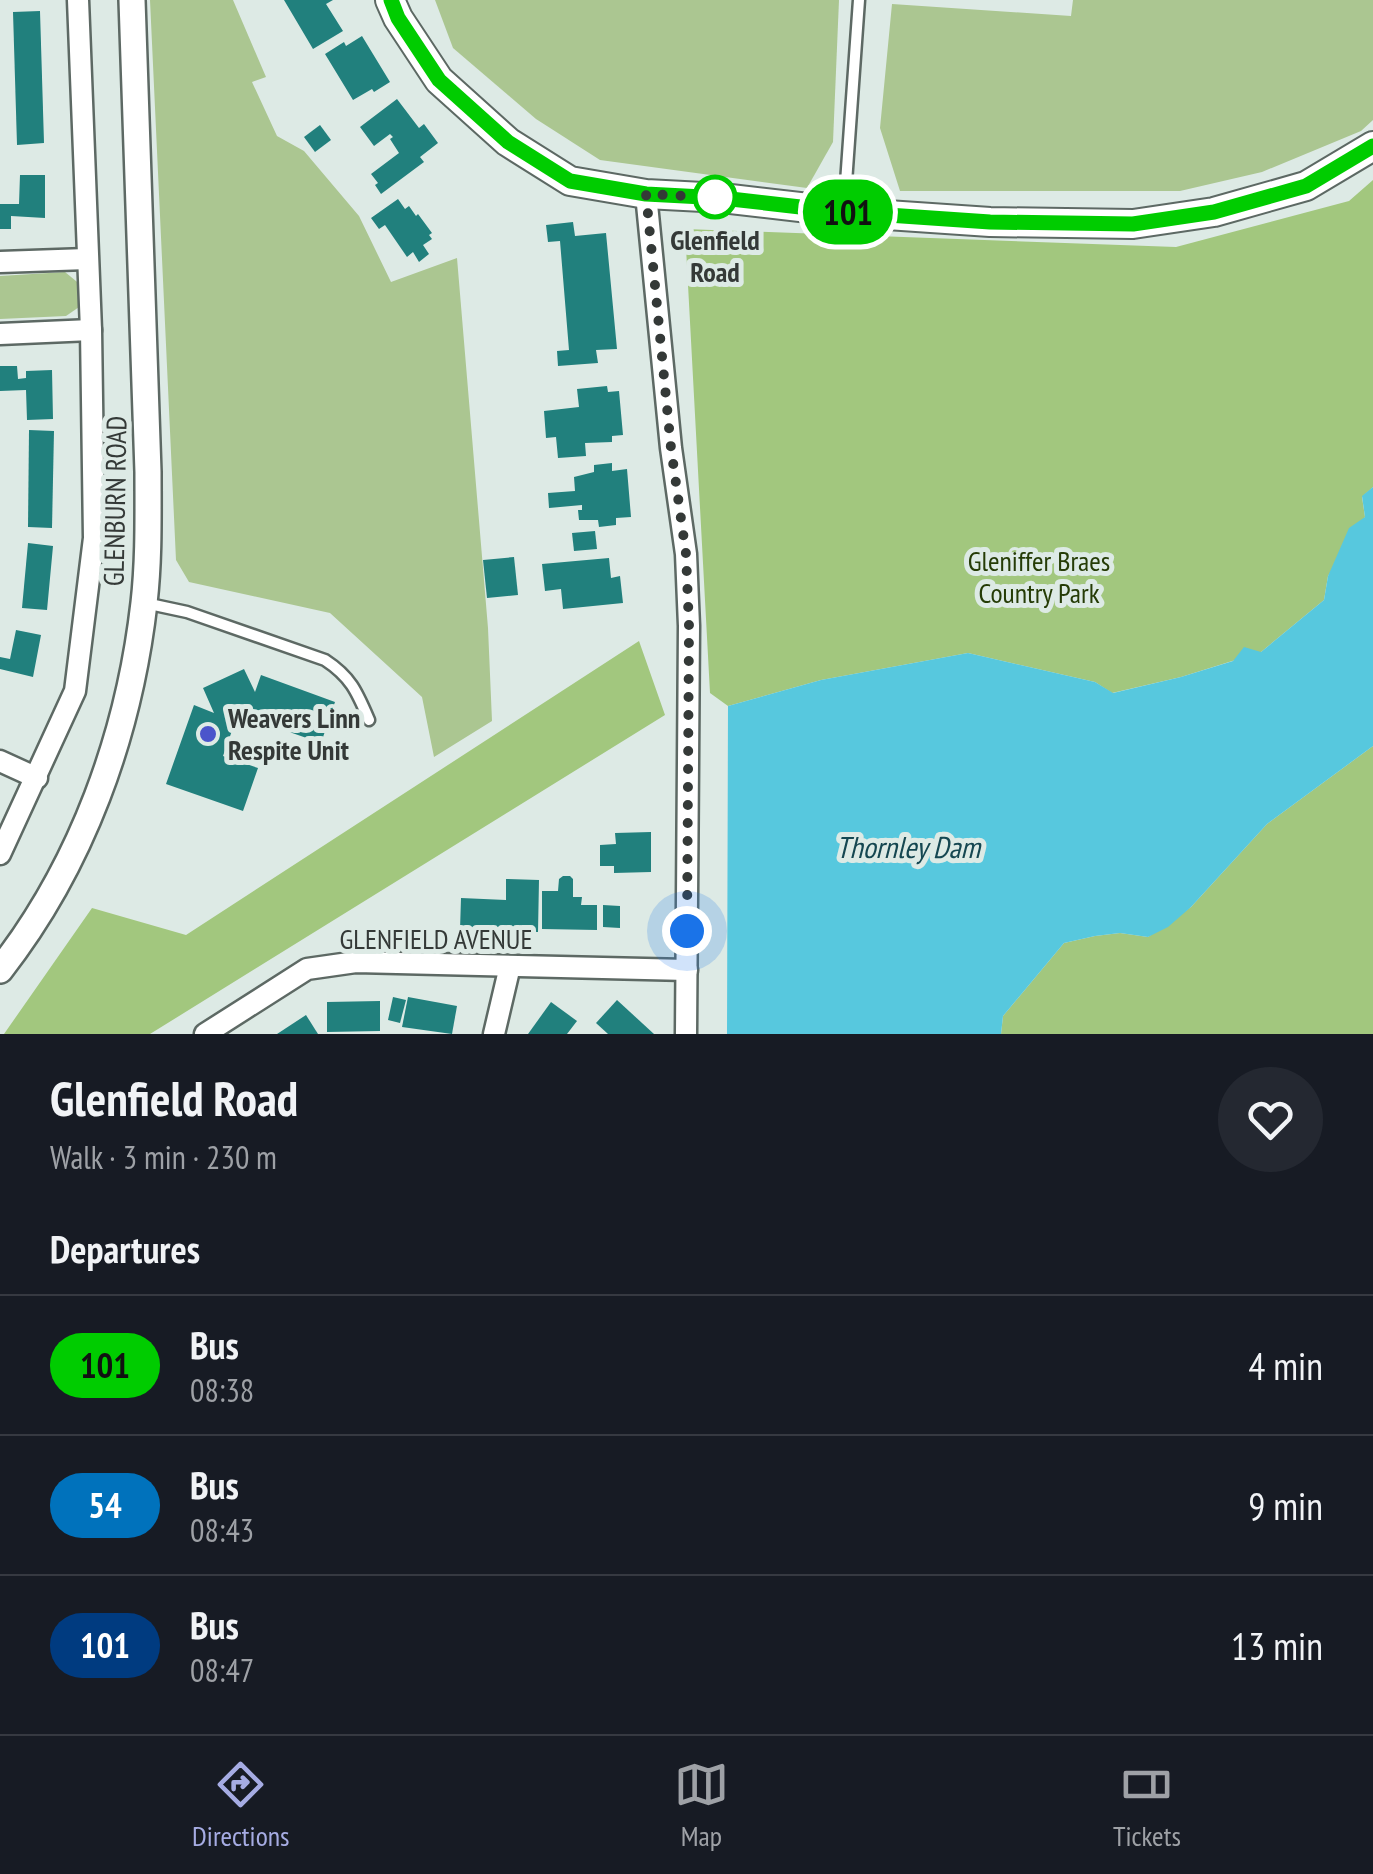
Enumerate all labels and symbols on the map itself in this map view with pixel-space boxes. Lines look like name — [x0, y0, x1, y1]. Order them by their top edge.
marker: Glenfield Road — [694, 176, 736, 218]
line badge: 101 — [790, 180, 906, 244]
place label: Glenfield Road — [670, 221, 760, 290]
street label: GLENBURN ROAD — [95, 416, 134, 586]
park label: Gleniffer Braes Country Park — [968, 542, 1110, 611]
place label: Weavers Linn Respite Unit — [227, 699, 360, 768]
marker: Weavers Linn Respite Unit — [197, 723, 219, 745]
water label: Thornley Dam — [836, 827, 981, 866]
your location — [662, 906, 712, 956]
street label: GLENFIELD AVENUE — [340, 920, 532, 957]

